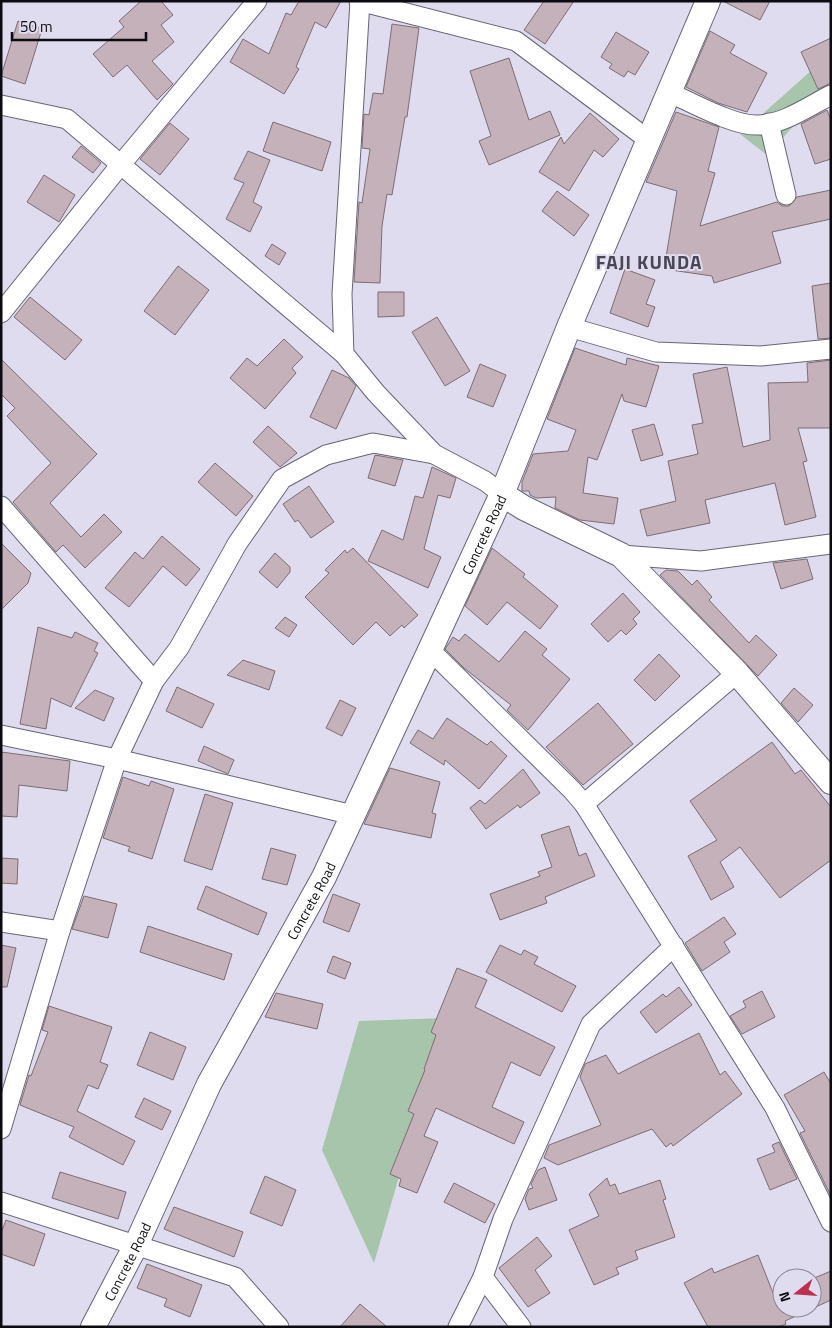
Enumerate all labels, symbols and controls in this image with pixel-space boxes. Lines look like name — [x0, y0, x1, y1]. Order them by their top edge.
scale bar — [12, 10, 146, 42]
text: 50 m — [20, 15, 53, 38]
district label: FAJI KUNDA — [596, 247, 702, 276]
street label: Concrete Road — [456, 491, 511, 578]
street label: Concrete Road — [281, 858, 340, 943]
street label: Concrete Road — [98, 1219, 156, 1304]
north arrow — [772, 1268, 822, 1318]
text: N — [773, 1289, 796, 1305]

